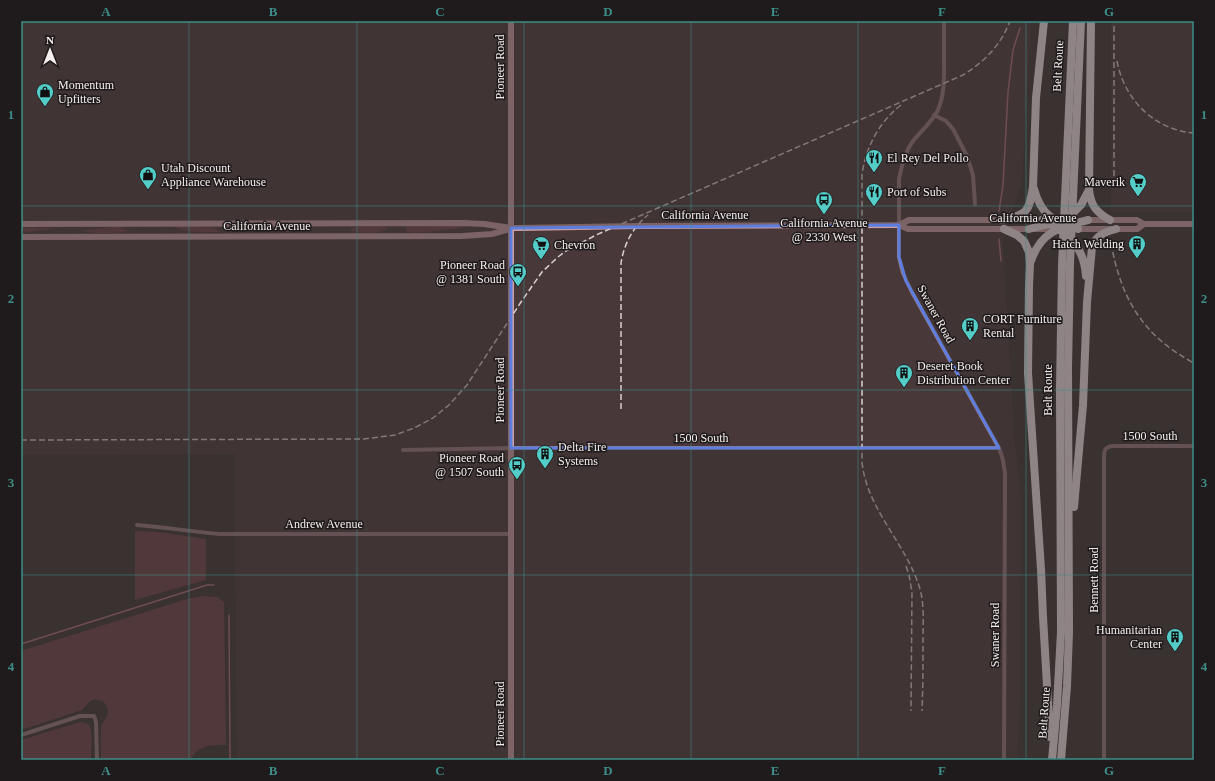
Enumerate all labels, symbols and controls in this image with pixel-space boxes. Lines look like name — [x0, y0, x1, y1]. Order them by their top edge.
text: A — [101, 4, 111, 19]
text: B — [269, 4, 278, 19]
text: C — [435, 4, 445, 19]
text: D — [603, 4, 613, 19]
text: E — [771, 4, 779, 19]
text: F — [938, 4, 946, 19]
text: G — [1104, 4, 1114, 19]
north arrow — [30, 30, 70, 70]
text: N — [46, 34, 54, 46]
street label: Pioneer Road — [493, 35, 507, 100]
street label: Belt Route — [1050, 40, 1066, 92]
place label: Momentum Upfitters — [58, 78, 115, 106]
shop icon: Momentum Upfitters — [35, 82, 55, 107]
text: 1 — [8, 107, 14, 122]
text: 1 — [1201, 107, 1207, 122]
restaurant icon: El Rey Del Pollo — [864, 148, 884, 173]
place label: El Rey Del Pollo — [887, 151, 969, 165]
place label: Utah Discount Appliance Warehouse — [161, 161, 266, 189]
shop icon: Utah Discount Appliance Warehouse — [138, 165, 158, 190]
supermarket icon: Maverik — [1128, 172, 1148, 197]
place label: Maverik — [1084, 175, 1125, 189]
restaurant icon: Port of Subs — [864, 182, 884, 207]
place label: Port of Subs — [887, 185, 947, 199]
bus stop icon: California Avenue @ 2330 West — [814, 190, 834, 215]
street label: California Avenue — [661, 208, 749, 222]
street label: California Avenue — [989, 211, 1077, 225]
place label: California Avenue @ 2330 West — [780, 216, 868, 244]
street label: California Avenue — [223, 219, 311, 233]
building icon: Hatch Welding — [1127, 234, 1147, 259]
supermarket icon: Chevron — [531, 235, 551, 260]
place label: Hatch Welding — [1052, 237, 1124, 251]
place label: Chevron — [554, 238, 595, 252]
place label: Pioneer Road @ 1381 South — [436, 258, 505, 286]
bus stop icon: Pioneer Road @ 1381 South — [508, 262, 528, 287]
street label: Swaner Road — [914, 282, 958, 346]
text: 2 — [8, 291, 14, 306]
text: 2 — [1201, 291, 1207, 306]
place label: CORT Furniture Rental — [983, 312, 1062, 340]
building icon: CORT Furniture Rental — [960, 316, 980, 341]
street label: Pioneer Road — [493, 358, 507, 423]
place label: Deseret Book Distribution Center — [917, 359, 1010, 387]
building icon: Deseret Book Distribution Center — [894, 363, 914, 388]
street label: Belt Route — [1041, 364, 1055, 416]
street label: 1500 South — [1122, 429, 1178, 443]
street label: 1500 South — [673, 431, 729, 445]
place label: Delta Fire Systems — [558, 440, 606, 468]
building icon: Delta Fire Systems — [535, 444, 555, 469]
place label: Pioneer Road @ 1507 South — [435, 451, 504, 479]
bus stop icon: Pioneer Road @ 1507 South — [507, 455, 527, 480]
text: 3 — [8, 475, 15, 490]
text: 3 — [1201, 475, 1208, 490]
street label: Andrew Avenue — [285, 517, 363, 531]
street label: Bennett Road — [1087, 547, 1101, 613]
street label: Swaner Road — [988, 603, 1002, 667]
place label: Humanitarian Center — [1096, 623, 1162, 651]
building icon: Humanitarian Center — [1165, 627, 1185, 652]
text: 4 — [8, 659, 15, 674]
text: 4 — [1201, 659, 1208, 674]
street label: Pioneer Road — [493, 682, 507, 747]
street label: Belt Route — [1035, 687, 1053, 739]
text: A — [101, 763, 111, 778]
text: B — [269, 763, 278, 778]
text: C — [435, 763, 445, 778]
text: D — [603, 763, 613, 778]
text: E — [771, 763, 779, 778]
text: F — [938, 763, 946, 778]
text: G — [1104, 763, 1114, 778]

